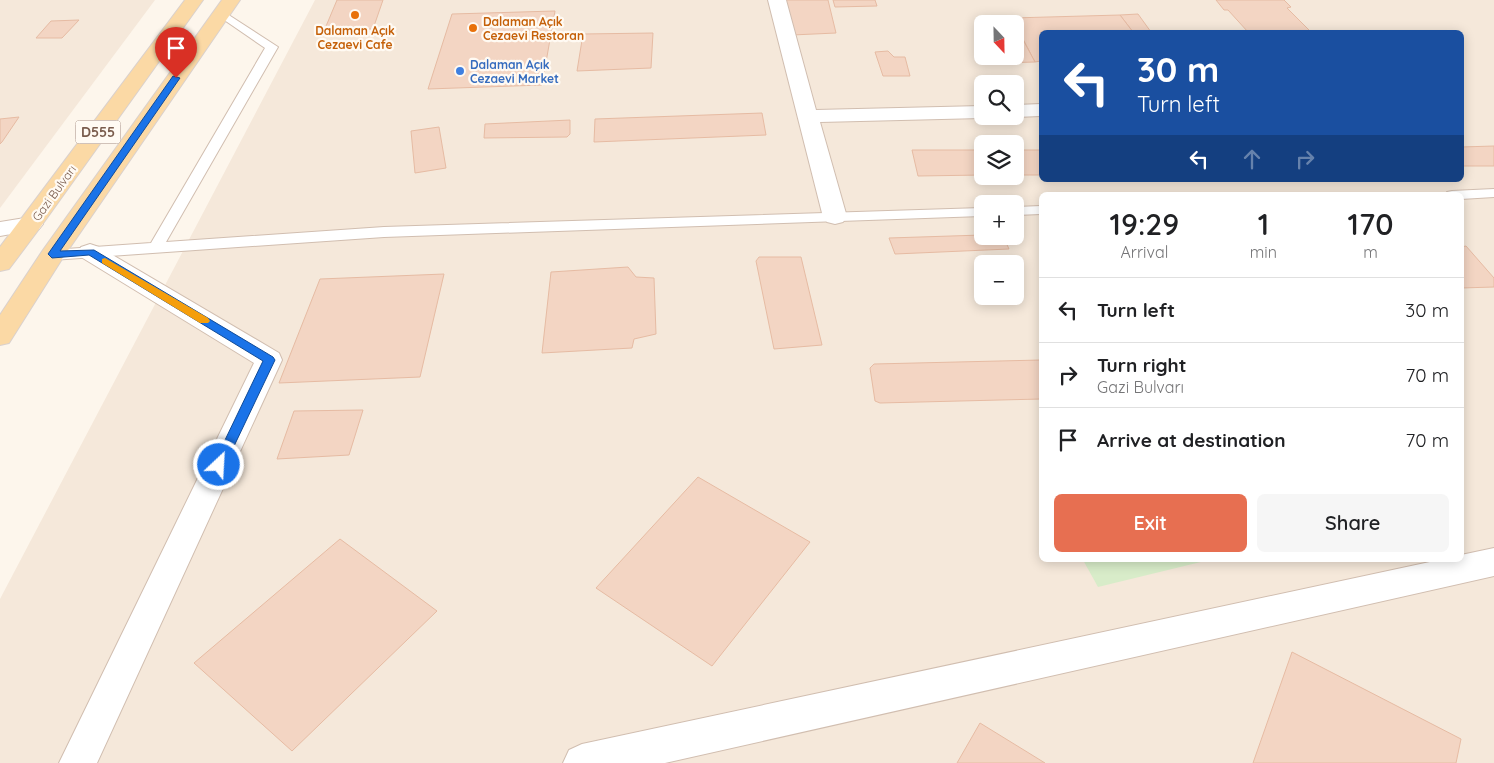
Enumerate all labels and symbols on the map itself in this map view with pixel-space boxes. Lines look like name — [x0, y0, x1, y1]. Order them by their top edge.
marker: Dalaman Açık Cezaevi Cafe — [349, 9, 361, 21]
place label: Dalaman Açık Cezaevi Restoran — [483, 14, 584, 43]
north arrow — [974, 15, 1024, 65]
marker: Dalaman Açık Cezaevi Restoran — [467, 22, 479, 34]
place label: Dalaman Açık Cezaevi Cafe — [315, 23, 395, 52]
pin — [155, 27, 197, 78]
place label: Dalaman Açık Cezaevi Market — [470, 57, 559, 86]
marker: Dalaman Açık Cezaevi Market — [454, 65, 466, 77]
road number: D555 — [76, 120, 120, 144]
street label: Gazi Bulvarı — [29, 162, 79, 224]
position arrow — [192, 438, 244, 490]

